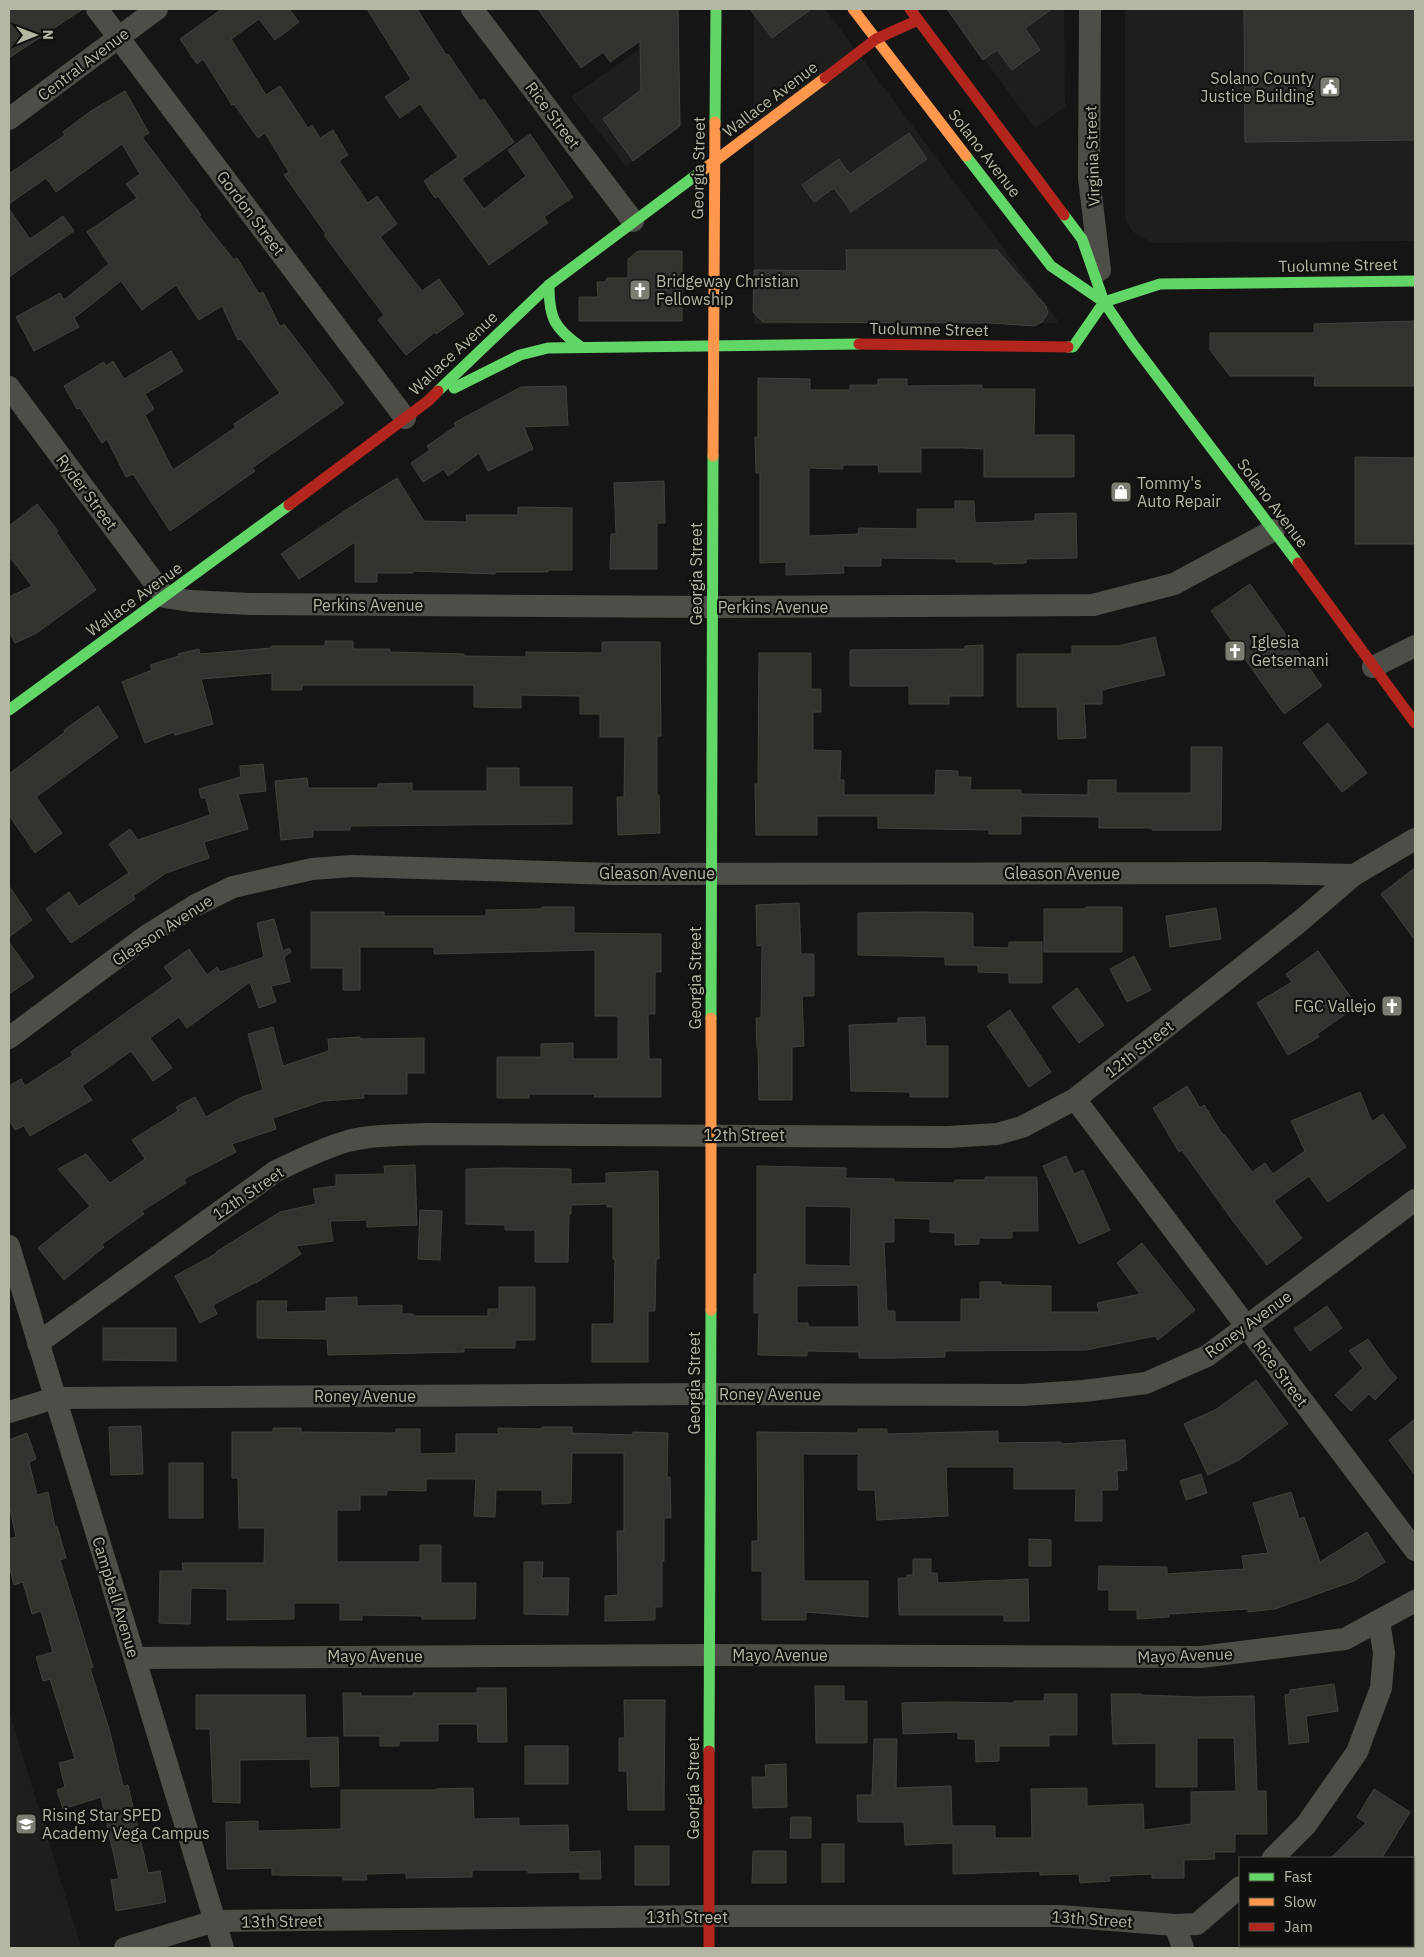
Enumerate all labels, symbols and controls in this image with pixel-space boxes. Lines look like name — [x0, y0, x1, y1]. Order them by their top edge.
north arrow — [10, 10, 60, 60]
street label: Central Avenue — [33, 23, 133, 105]
text: N — [39, 30, 57, 40]
street label: Wallace Avenue — [719, 57, 822, 141]
place label: Solano County Justice Building — [1200, 68, 1315, 106]
public building icon: Solano County Justice Building — [1318, 75, 1342, 99]
street label: Rice Street — [521, 78, 585, 152]
street label: Solano Avenue — [944, 105, 1026, 201]
street label: Virginia Street — [1080, 105, 1104, 207]
street label: Georgia Street — [687, 116, 709, 220]
street label: Gordon Street — [213, 167, 289, 259]
street label: Tuolumne Street — [1278, 254, 1398, 276]
place label: Bridgeway Christian Fellowship — [656, 271, 799, 309]
church icon: Bridgeway Christian Fellowship — [628, 278, 652, 302]
street label: Wallace Avenue — [405, 307, 502, 399]
street label: Tuolumne Street — [869, 318, 989, 340]
street label: Ryder Street — [52, 450, 122, 534]
street label: Solano Avenue — [1233, 454, 1313, 552]
place label: Tommy's Auto Repair — [1137, 473, 1221, 511]
shop icon: Tommy's Auto Repair — [1109, 480, 1133, 504]
street label: Georgia Street — [686, 522, 706, 626]
street label: Wallace Avenue — [82, 557, 186, 641]
street label: Perkins Avenue — [313, 595, 423, 615]
street label: Perkins Avenue — [718, 597, 828, 617]
place label: Iglesia Getsemani — [1251, 632, 1329, 670]
church icon: Iglesia Getsemani — [1223, 639, 1247, 663]
street label: Gleason Avenue — [599, 863, 715, 883]
street label: Gleason Avenue — [1004, 863, 1120, 883]
street label: Gleason Avenue — [108, 890, 216, 970]
street label: Georgia Street — [685, 926, 705, 1030]
church icon: FGC Vallejo — [1380, 994, 1404, 1018]
place label: FGC Vallejo — [1294, 996, 1376, 1016]
street label: 12th Street — [1101, 1016, 1177, 1082]
street label: 12th Street — [703, 1125, 785, 1145]
street label: 12th Street — [209, 1162, 287, 1224]
street label: Roney Avenue — [1201, 1286, 1295, 1362]
street label: Georgia Street — [684, 1331, 704, 1435]
street label: Rice Street — [1249, 1336, 1313, 1410]
street label: Roney Avenue — [719, 1384, 821, 1404]
street label: Roney Avenue — [314, 1386, 416, 1406]
street label: Campbell Avenue — [88, 1534, 144, 1660]
street label: Mayo Avenue — [1137, 1643, 1233, 1667]
street label: Mayo Avenue — [732, 1645, 828, 1665]
street label: Mayo Avenue — [327, 1646, 423, 1666]
street label: Georgia Street — [683, 1736, 703, 1840]
place label: Rising Star SPED Academy Vega Campus — [42, 1805, 210, 1843]
school or university icon: Rising Star SPED Academy Vega Campus — [14, 1812, 38, 1836]
legend — [1239, 1857, 1414, 1947]
text: Fast — [1284, 1867, 1312, 1886]
text: Slow — [1284, 1892, 1317, 1911]
street label: 13th Street — [1051, 1906, 1133, 1932]
street label: 13th Street — [646, 1907, 728, 1927]
street label: 13th Street — [241, 1910, 323, 1932]
text: Jam — [1284, 1917, 1313, 1936]

